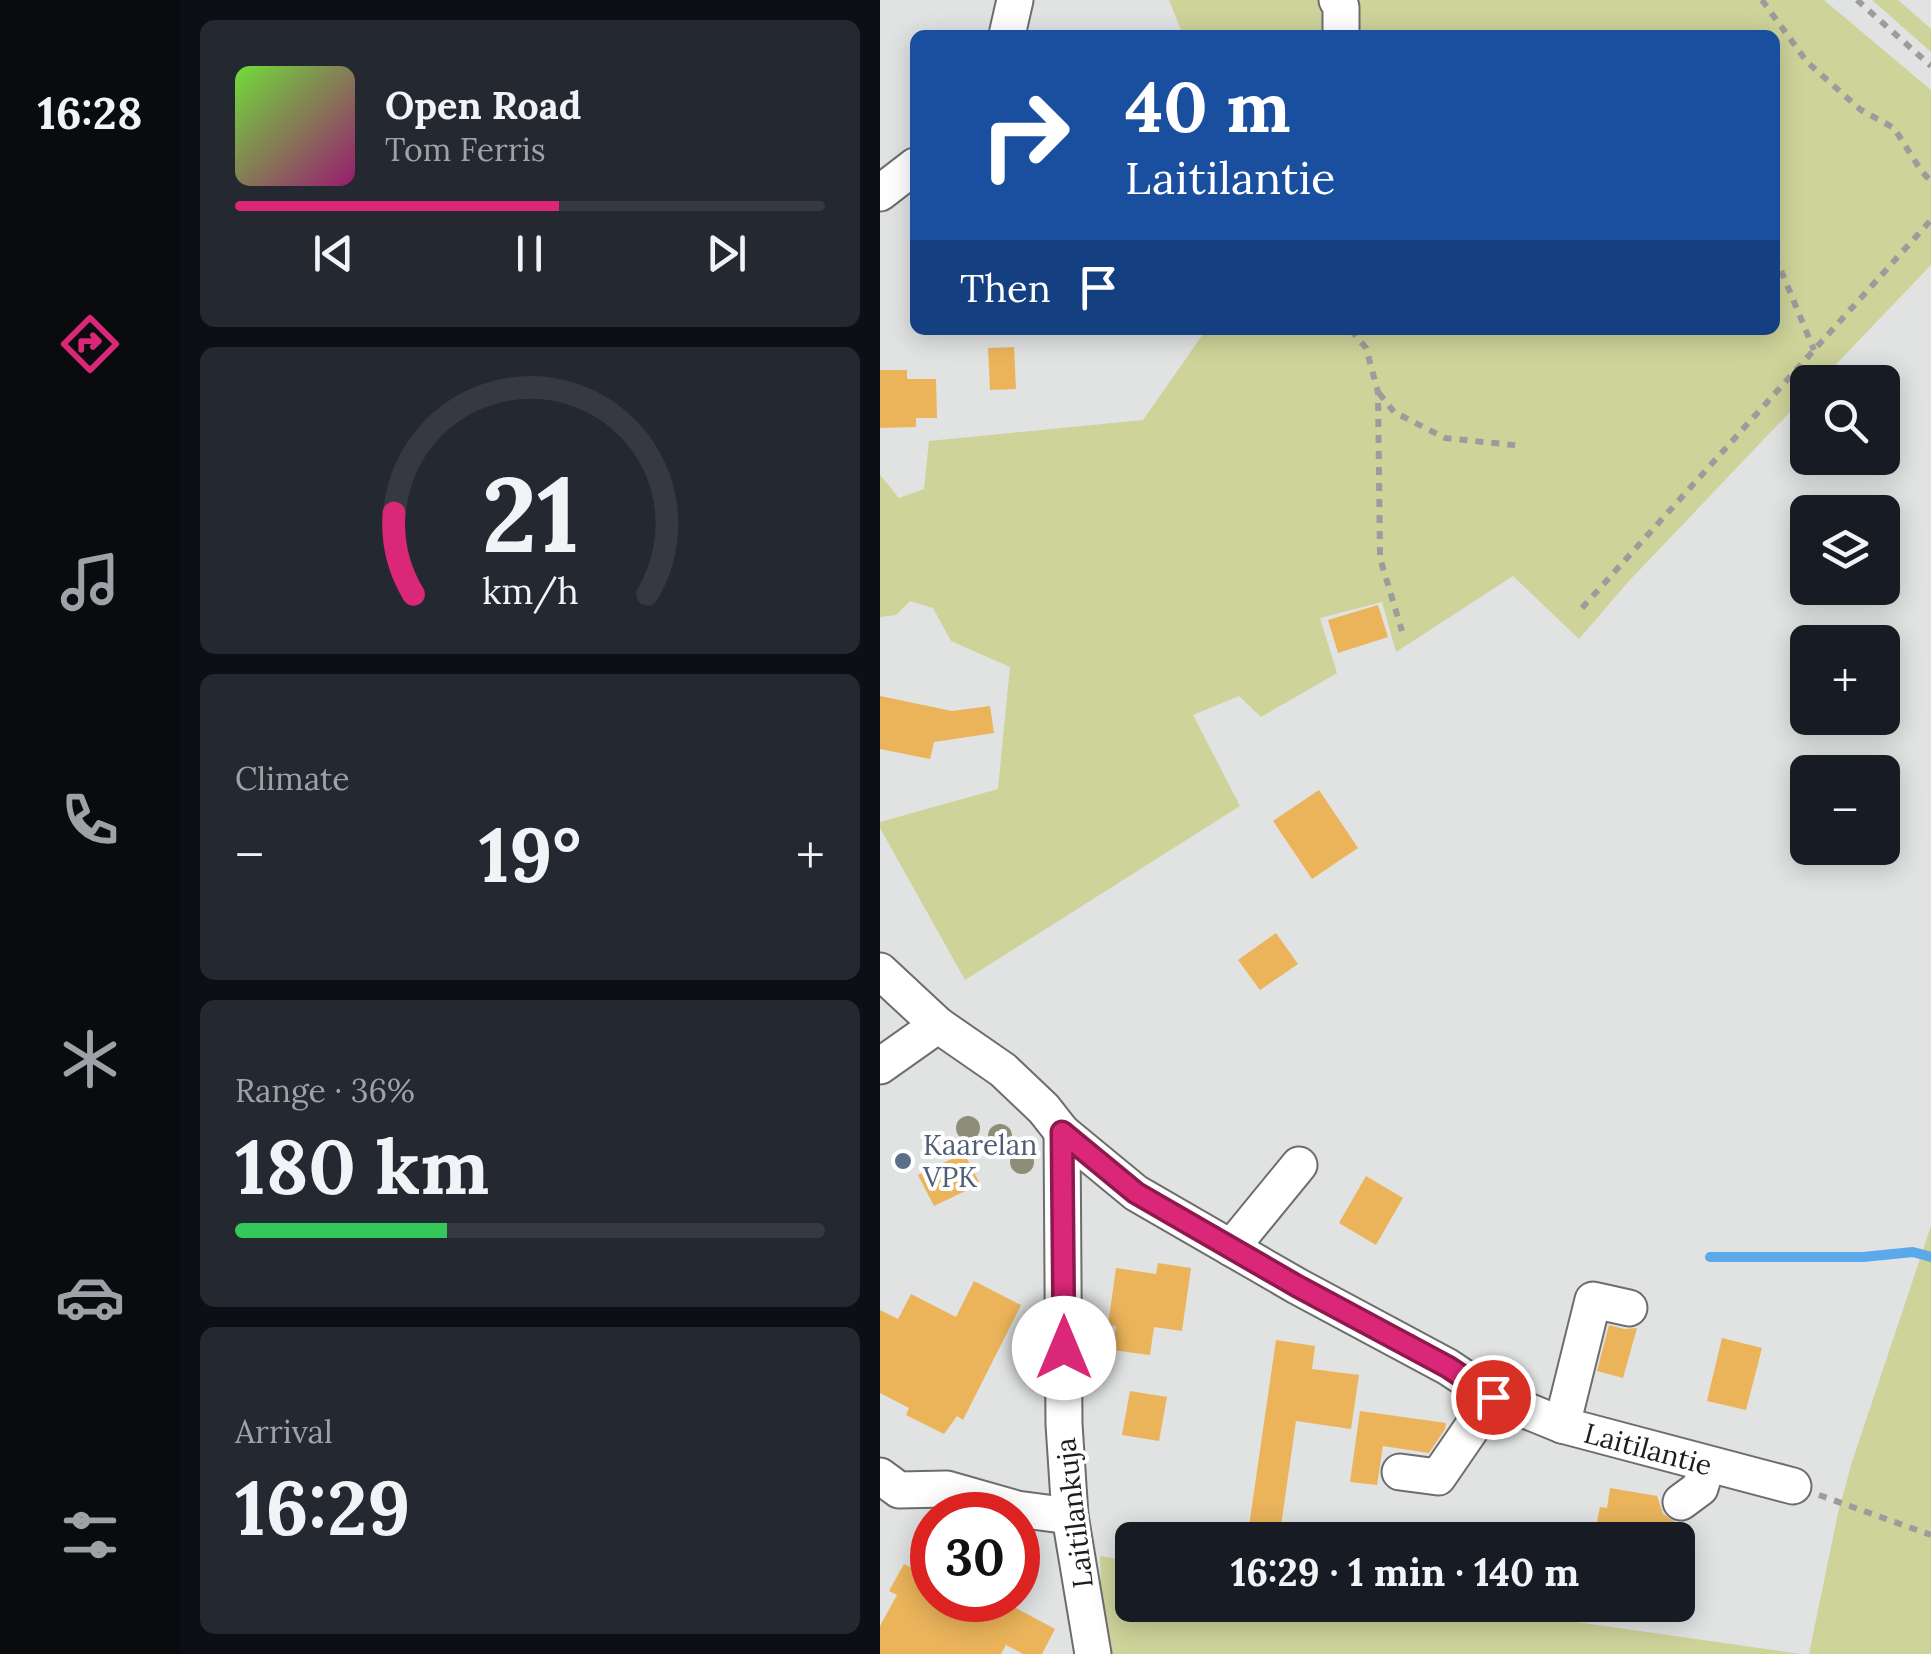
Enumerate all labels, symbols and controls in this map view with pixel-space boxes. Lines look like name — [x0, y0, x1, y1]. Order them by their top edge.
text: 40 m — [1125, 62, 1291, 151]
icon: right — [960, 70, 1090, 200]
text: Open Road — [385, 81, 581, 129]
text: 16:28 — [37, 84, 143, 141]
text: Tom Ferris — [385, 129, 546, 170]
text: Laitilantie — [1125, 149, 1335, 206]
icon: previous — [306, 226, 361, 281]
icon: pause — [502, 226, 557, 281]
icon: next — [699, 226, 754, 281]
icon: arrive — [1071, 260, 1126, 315]
text: Then — [960, 264, 1051, 312]
icon: directions — [55, 309, 125, 379]
map controls — [1790, 365, 1900, 865]
button: search — [1790, 365, 1900, 475]
text: 21 — [481, 447, 579, 580]
button: layers — [1790, 495, 1900, 605]
icon: music — [55, 547, 125, 617]
text: km/h — [482, 568, 578, 614]
button: + — [1790, 625, 1900, 735]
button: − — [1790, 755, 1900, 865]
text: Climate — [235, 758, 350, 799]
icon: phone — [55, 785, 125, 855]
text: 19° — [479, 807, 581, 903]
text: − — [235, 820, 264, 890]
text: + — [796, 820, 825, 890]
icon: climate — [55, 1024, 125, 1094]
text: Range · 36% — [235, 1070, 415, 1111]
text: 180 km — [235, 1119, 489, 1215]
place label: Kaarelan VPK — [922, 1127, 1037, 1195]
marker: Kaarelan VPK — [892, 1150, 914, 1172]
icon: car — [55, 1262, 125, 1332]
position arrow — [1012, 1296, 1116, 1400]
pin — [1451, 1355, 1536, 1440]
icon: arrive — [1466, 1370, 1521, 1425]
text: Arrival — [235, 1411, 333, 1452]
street label: Laitilantie — [1580, 1415, 1716, 1483]
street label: Laitilankuja — [1047, 1436, 1101, 1590]
text: 16:29 — [235, 1460, 411, 1556]
speed limit sign: 30 — [910, 1492, 1040, 1622]
icon: filters — [55, 1500, 125, 1570]
text: 16:29 · 1 min · 140 m — [1231, 1548, 1579, 1596]

